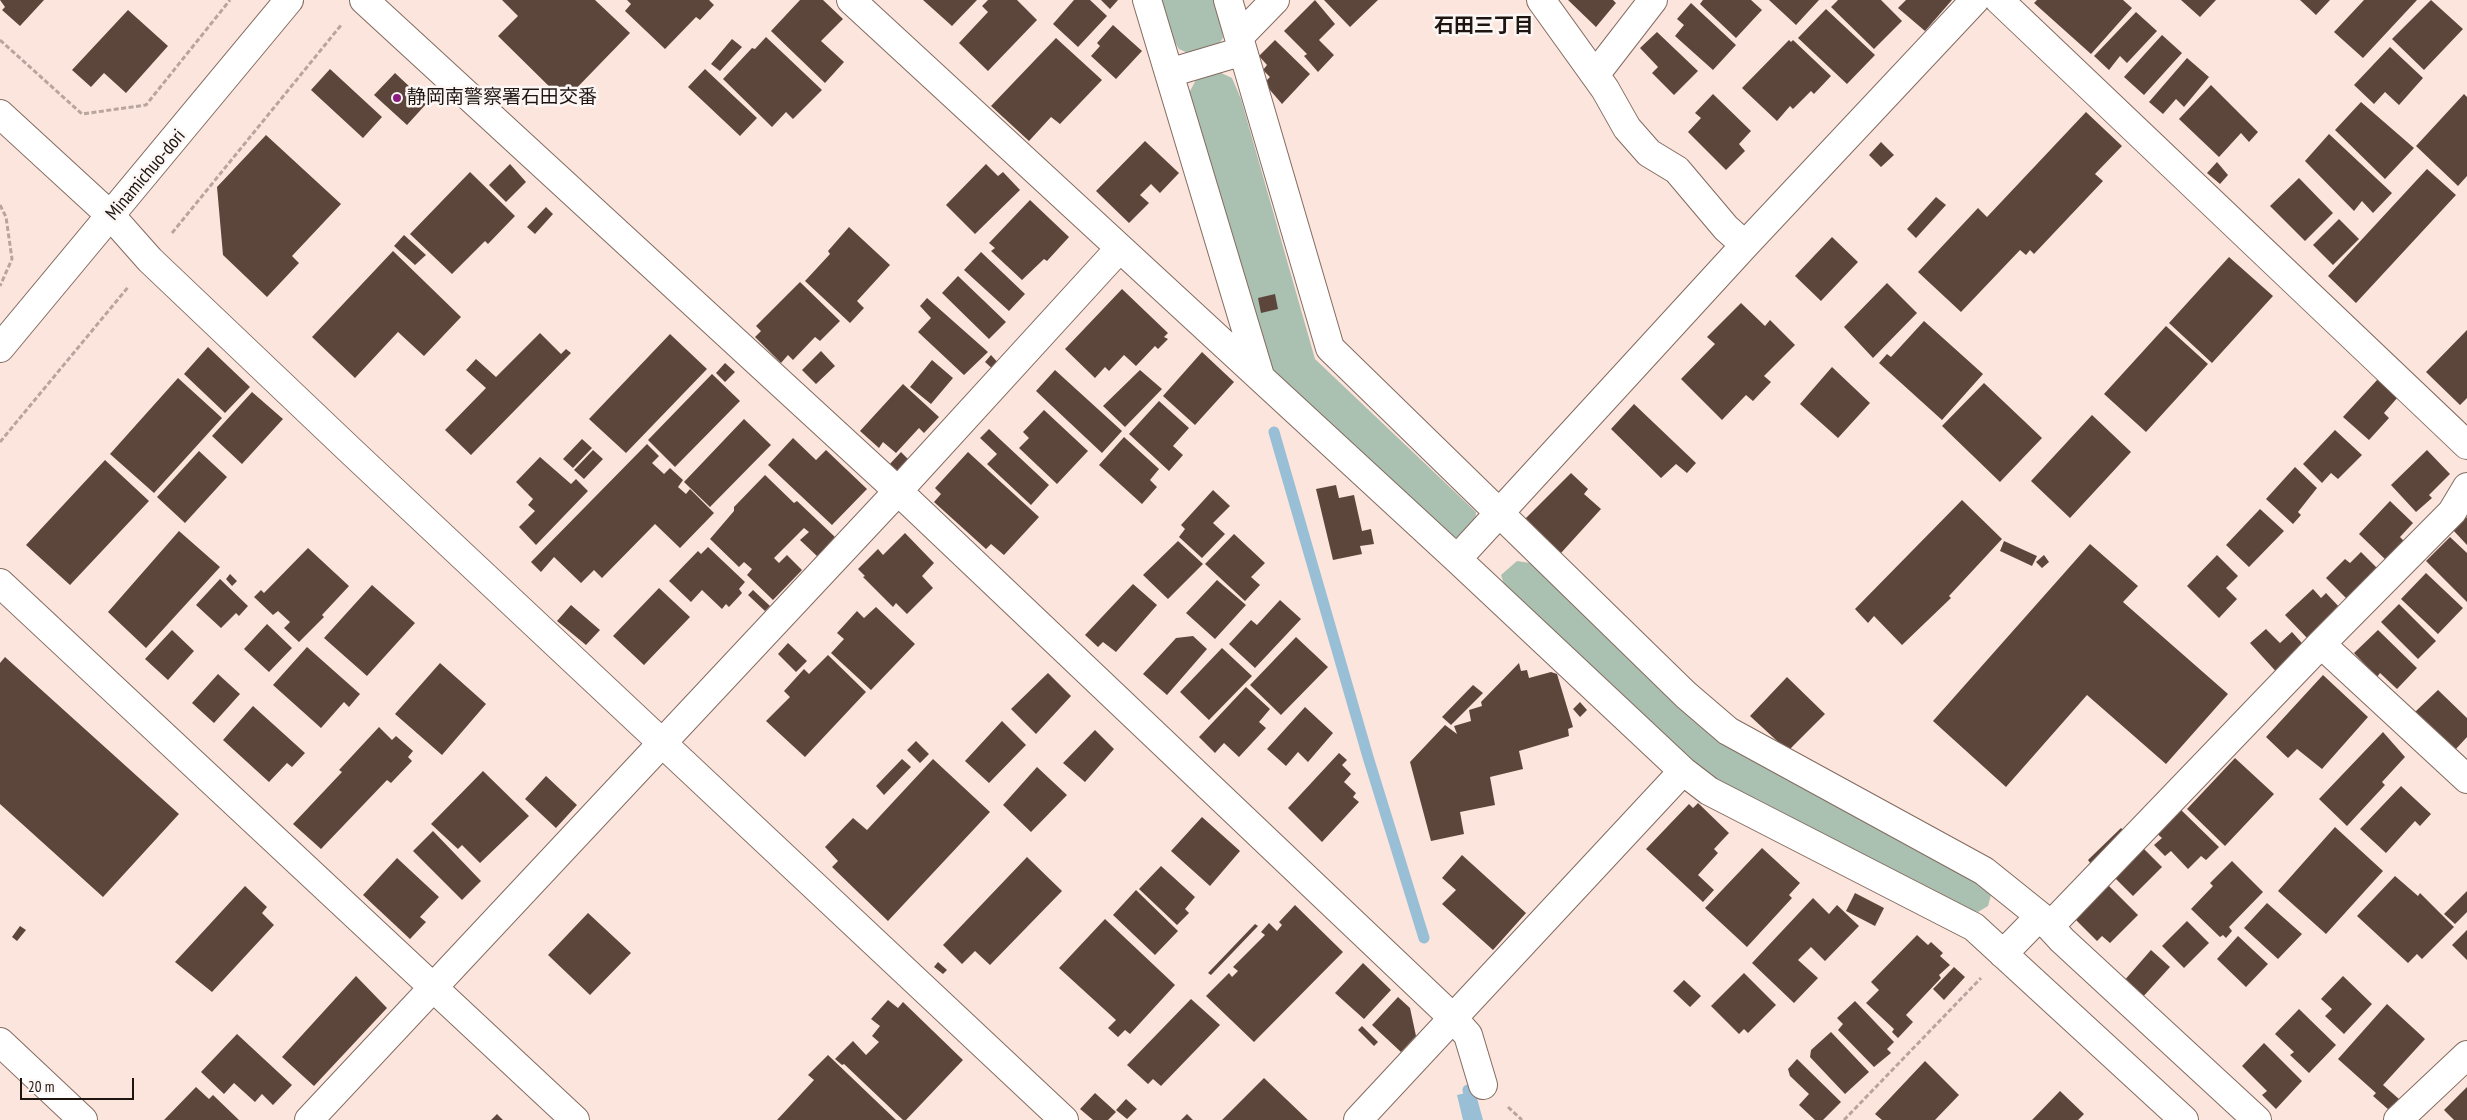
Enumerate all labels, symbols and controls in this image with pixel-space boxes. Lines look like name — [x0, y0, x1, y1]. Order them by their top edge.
district label: 石田三丁目 — [1434, 14, 1534, 38]
place label: 静岡南警察署石田交番 — [407, 87, 597, 109]
marker: 静岡南警察署石田交番 — [391, 92, 403, 104]
street label: Minamichuo-dori — [101, 125, 191, 225]
scale bar — [22, 1068, 136, 1100]
text: 20 m — [28, 1077, 54, 1096]

